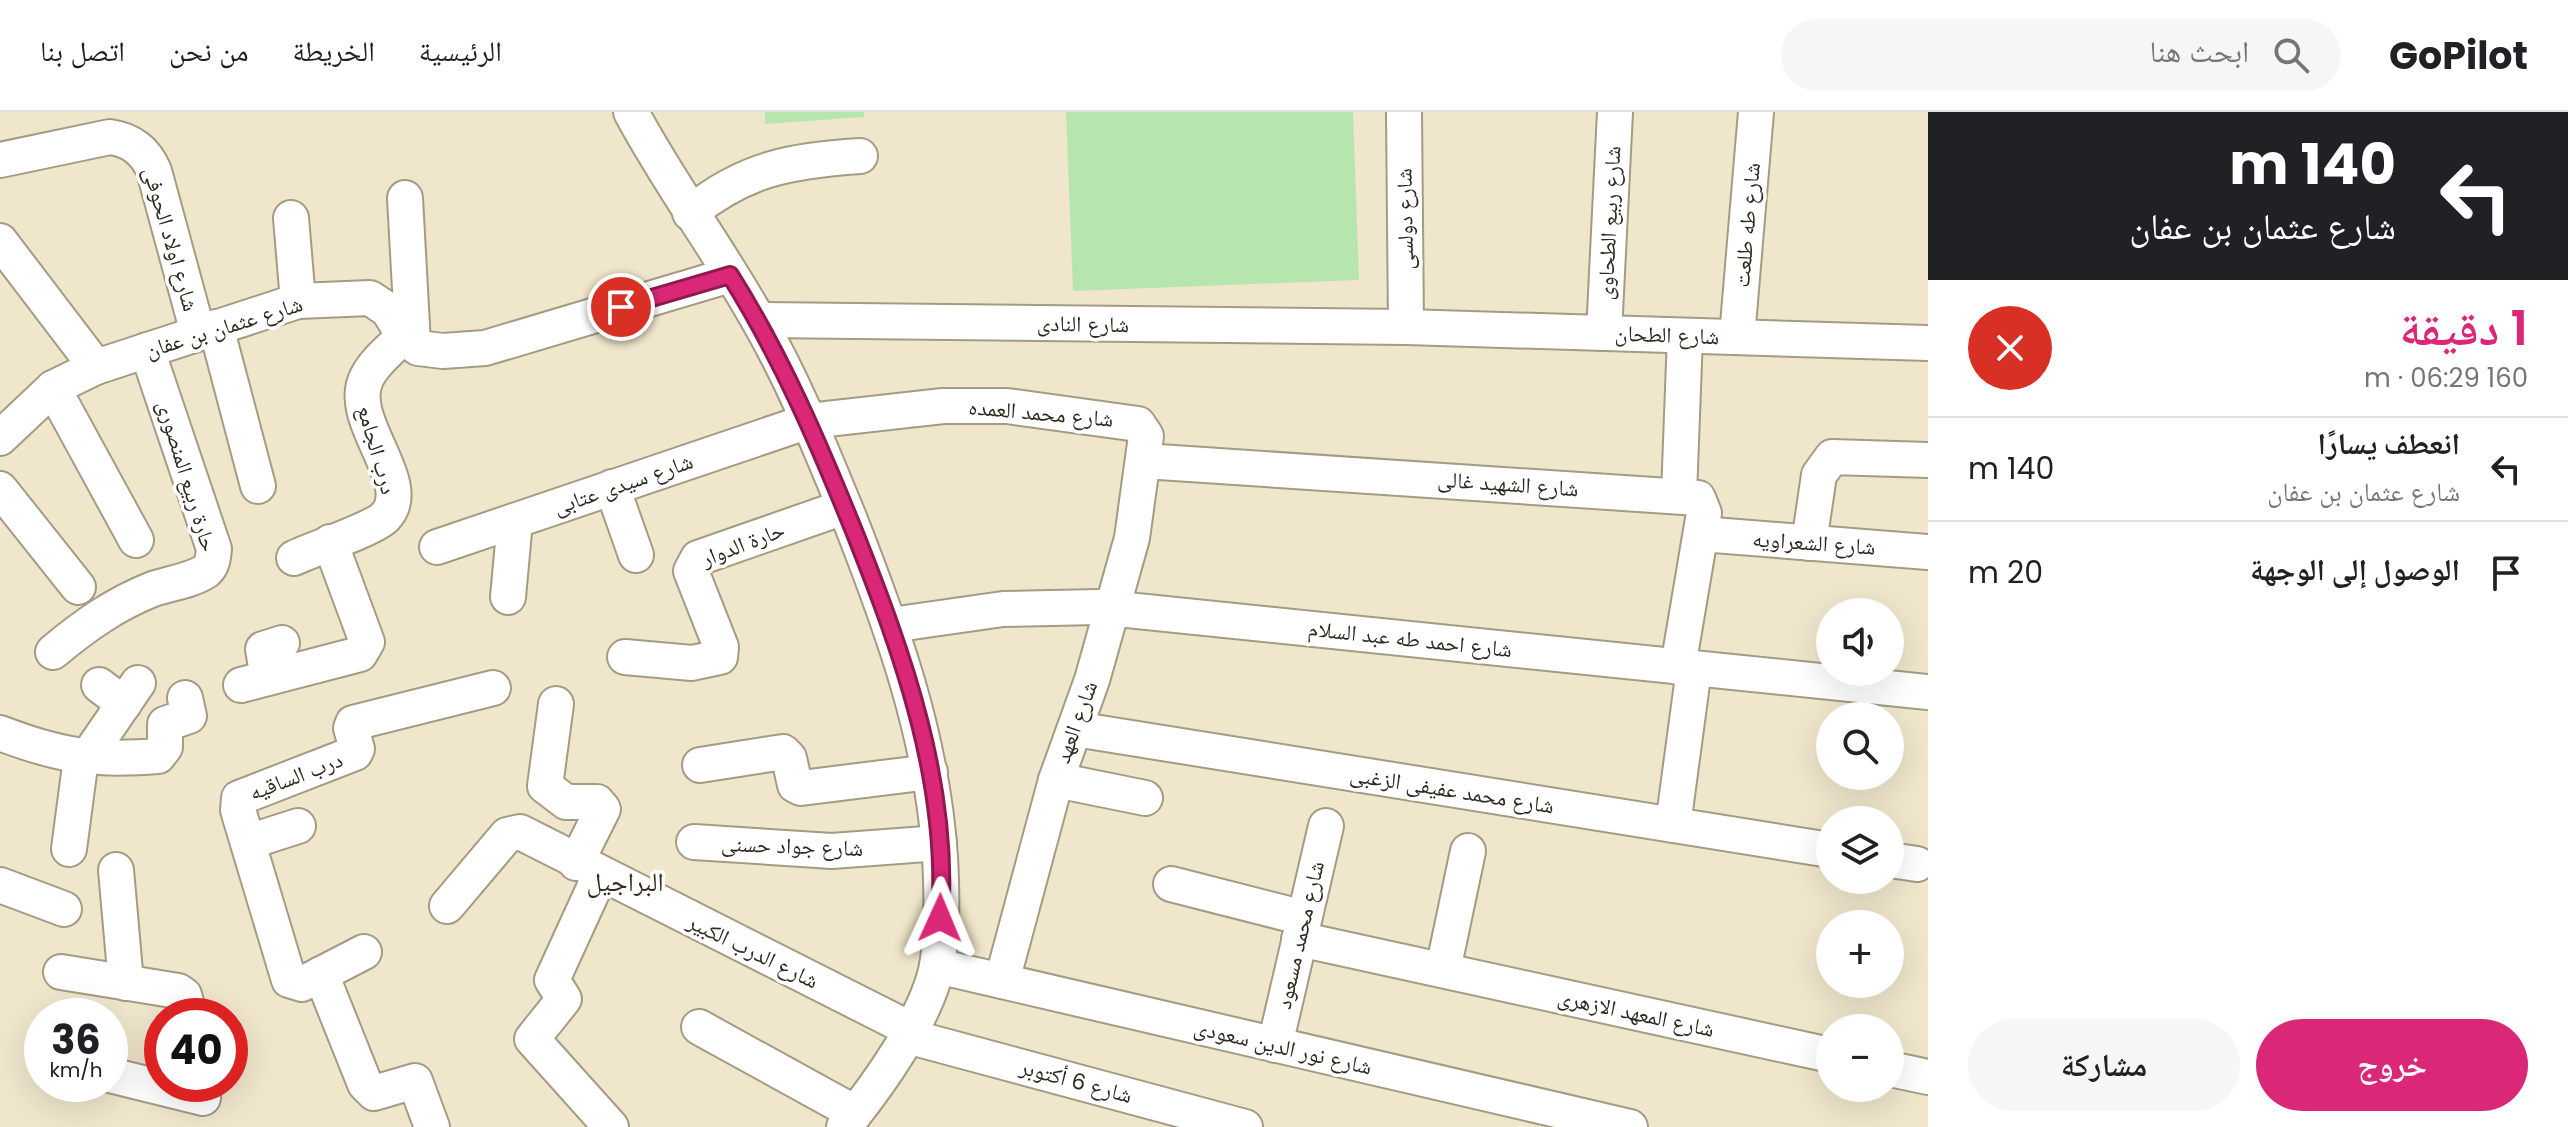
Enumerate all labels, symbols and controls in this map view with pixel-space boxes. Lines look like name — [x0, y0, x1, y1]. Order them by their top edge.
search box — [1781, 19, 2341, 91]
text: GoPilot — [2389, 29, 2528, 82]
text: ابحث هنا — [2150, 30, 2249, 73]
text: اتصل بنا — [40, 32, 125, 71]
text: من نحن — [169, 32, 248, 71]
text: الخريطة — [292, 32, 375, 71]
text: الرئيسية — [419, 32, 502, 71]
icon: search — [2269, 33, 2313, 77]
text: 140 m — [2229, 125, 2396, 204]
icon: left — [2424, 144, 2528, 248]
street label: شارع ربيع الطحاوى — [1589, 145, 1629, 301]
street label: شارع طه طلعت — [1726, 161, 1768, 289]
street label: شارع اولاد الحوفى — [136, 163, 206, 315]
street label: شارع دولسى — [1389, 168, 1421, 270]
text: شارع عثمان بن عفان — [2129, 201, 2396, 252]
pin — [587, 273, 655, 341]
icon: arrive — [599, 285, 643, 329]
street label: شارع عثمان بن عفان — [142, 288, 306, 366]
text: 1 دقيقة — [2399, 295, 2528, 362]
button: close — [1968, 306, 2052, 390]
street label: شارع النادى — [1037, 308, 1129, 340]
street label: شارع الطحان — [1614, 318, 1720, 352]
text: 160 m · 06:29 — [2364, 360, 2528, 396]
street label: شارع محمد العمده — [967, 391, 1115, 435]
street label: حارة ربيع المنصورى — [149, 397, 225, 555]
street label: درب الجامع — [350, 402, 404, 498]
text: انعطف يسارًا — [2318, 422, 2460, 465]
street label: شارع سيدى عتابى — [549, 446, 697, 522]
text: 140 m — [1968, 447, 2054, 490]
icon: left — [2484, 447, 2528, 491]
street label: شارع الشهيد غالى — [1436, 464, 1580, 504]
text: شارع عثمان بن عفان — [2267, 474, 2460, 510]
street label: حارة الدوار — [696, 514, 789, 574]
street label: شارع الشعراويه — [1751, 523, 1877, 563]
text: الوصول إلى الوجهة — [2250, 548, 2460, 591]
text: 20 m — [1968, 551, 2043, 594]
icon: arrive — [2484, 551, 2528, 595]
map controls — [1816, 598, 1904, 1102]
button: sound — [1816, 598, 1904, 686]
street label: شارع احمد طه عبد السلام — [1306, 613, 1514, 665]
street label: شارع العهد — [1047, 677, 1105, 767]
button: search — [1816, 702, 1904, 790]
street label: درب الساقيه — [245, 744, 347, 808]
street label: شارع محمد عفيفى الزغبى — [1348, 759, 1556, 821]
button: layers — [1816, 806, 1904, 894]
street label: شارع جواد حسنى — [720, 828, 864, 864]
street label: شارع محمد مسعود — [1268, 858, 1332, 1012]
district label: البراجيل — [586, 864, 664, 900]
position arrow — [898, 876, 982, 960]
street label: شارع الدرب الكبير — [681, 905, 824, 996]
button: + — [1816, 910, 1904, 998]
street label: شارع المعهد الازهرى — [1555, 981, 1717, 1045]
speed limit sign: 40 — [144, 998, 248, 1102]
street label: شارع نور الدين سعودى — [1191, 1011, 1375, 1083]
text: 36 — [51, 1012, 101, 1068]
button: − — [1816, 1014, 1904, 1102]
button: مشاركة — [1968, 1019, 2240, 1111]
button: خروج — [2256, 1019, 2528, 1111]
street label: شارع 6 أكتوبر — [1015, 1051, 1136, 1111]
text: km/h — [49, 1056, 103, 1084]

